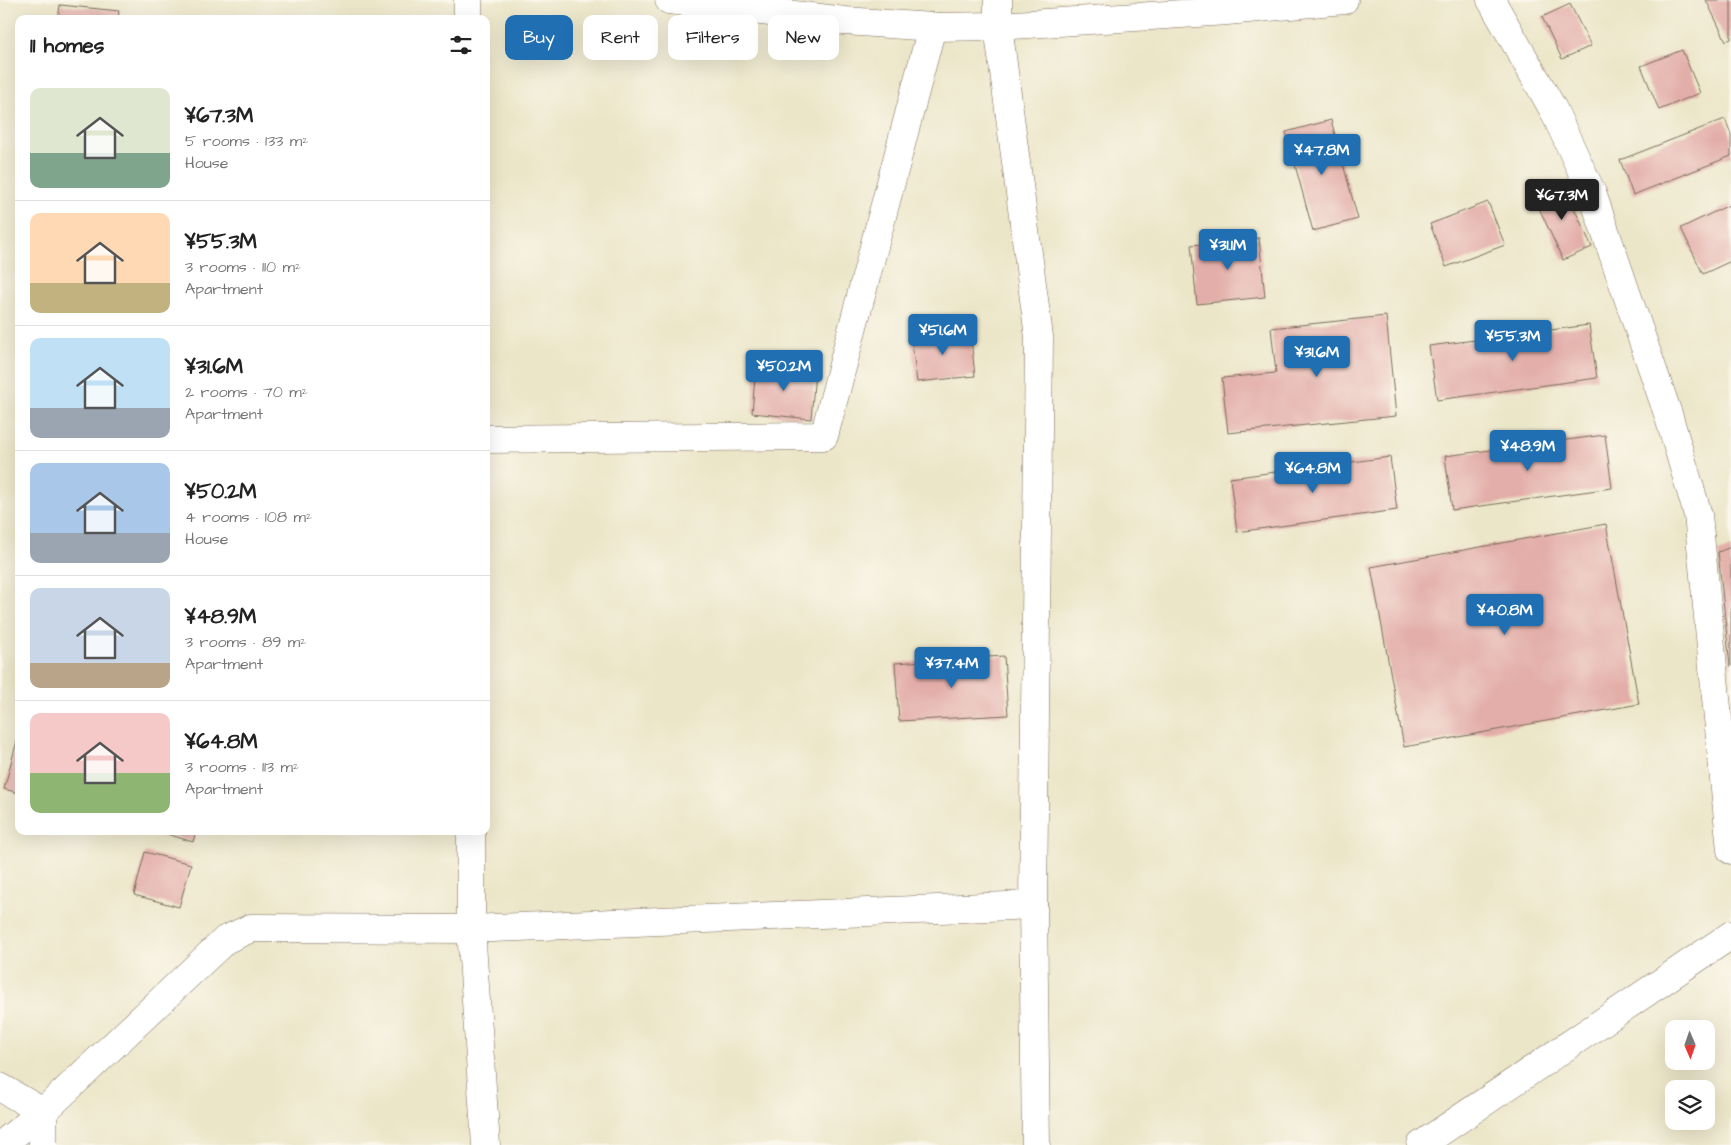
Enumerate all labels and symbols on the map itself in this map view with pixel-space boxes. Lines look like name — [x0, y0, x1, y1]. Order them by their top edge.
pin: ¥47.8M — [1281, 134, 1363, 176]
pin: ¥67.3M — [1521, 178, 1603, 221]
pin: ¥31.1M — [1187, 228, 1269, 271]
pin: ¥51.6M — [902, 314, 984, 356]
pin: ¥55.3M — [1472, 320, 1554, 362]
pin: ¥31.6M — [1276, 336, 1358, 378]
pin: ¥50.2M — [743, 350, 825, 392]
pin: ¥48.9M — [1487, 430, 1569, 472]
pin: ¥64.8M — [1272, 452, 1354, 494]
pin: ¥40.8M — [1464, 594, 1546, 636]
pin: ¥37.4M — [911, 646, 993, 689]
north arrow — [1665, 1020, 1715, 1070]

